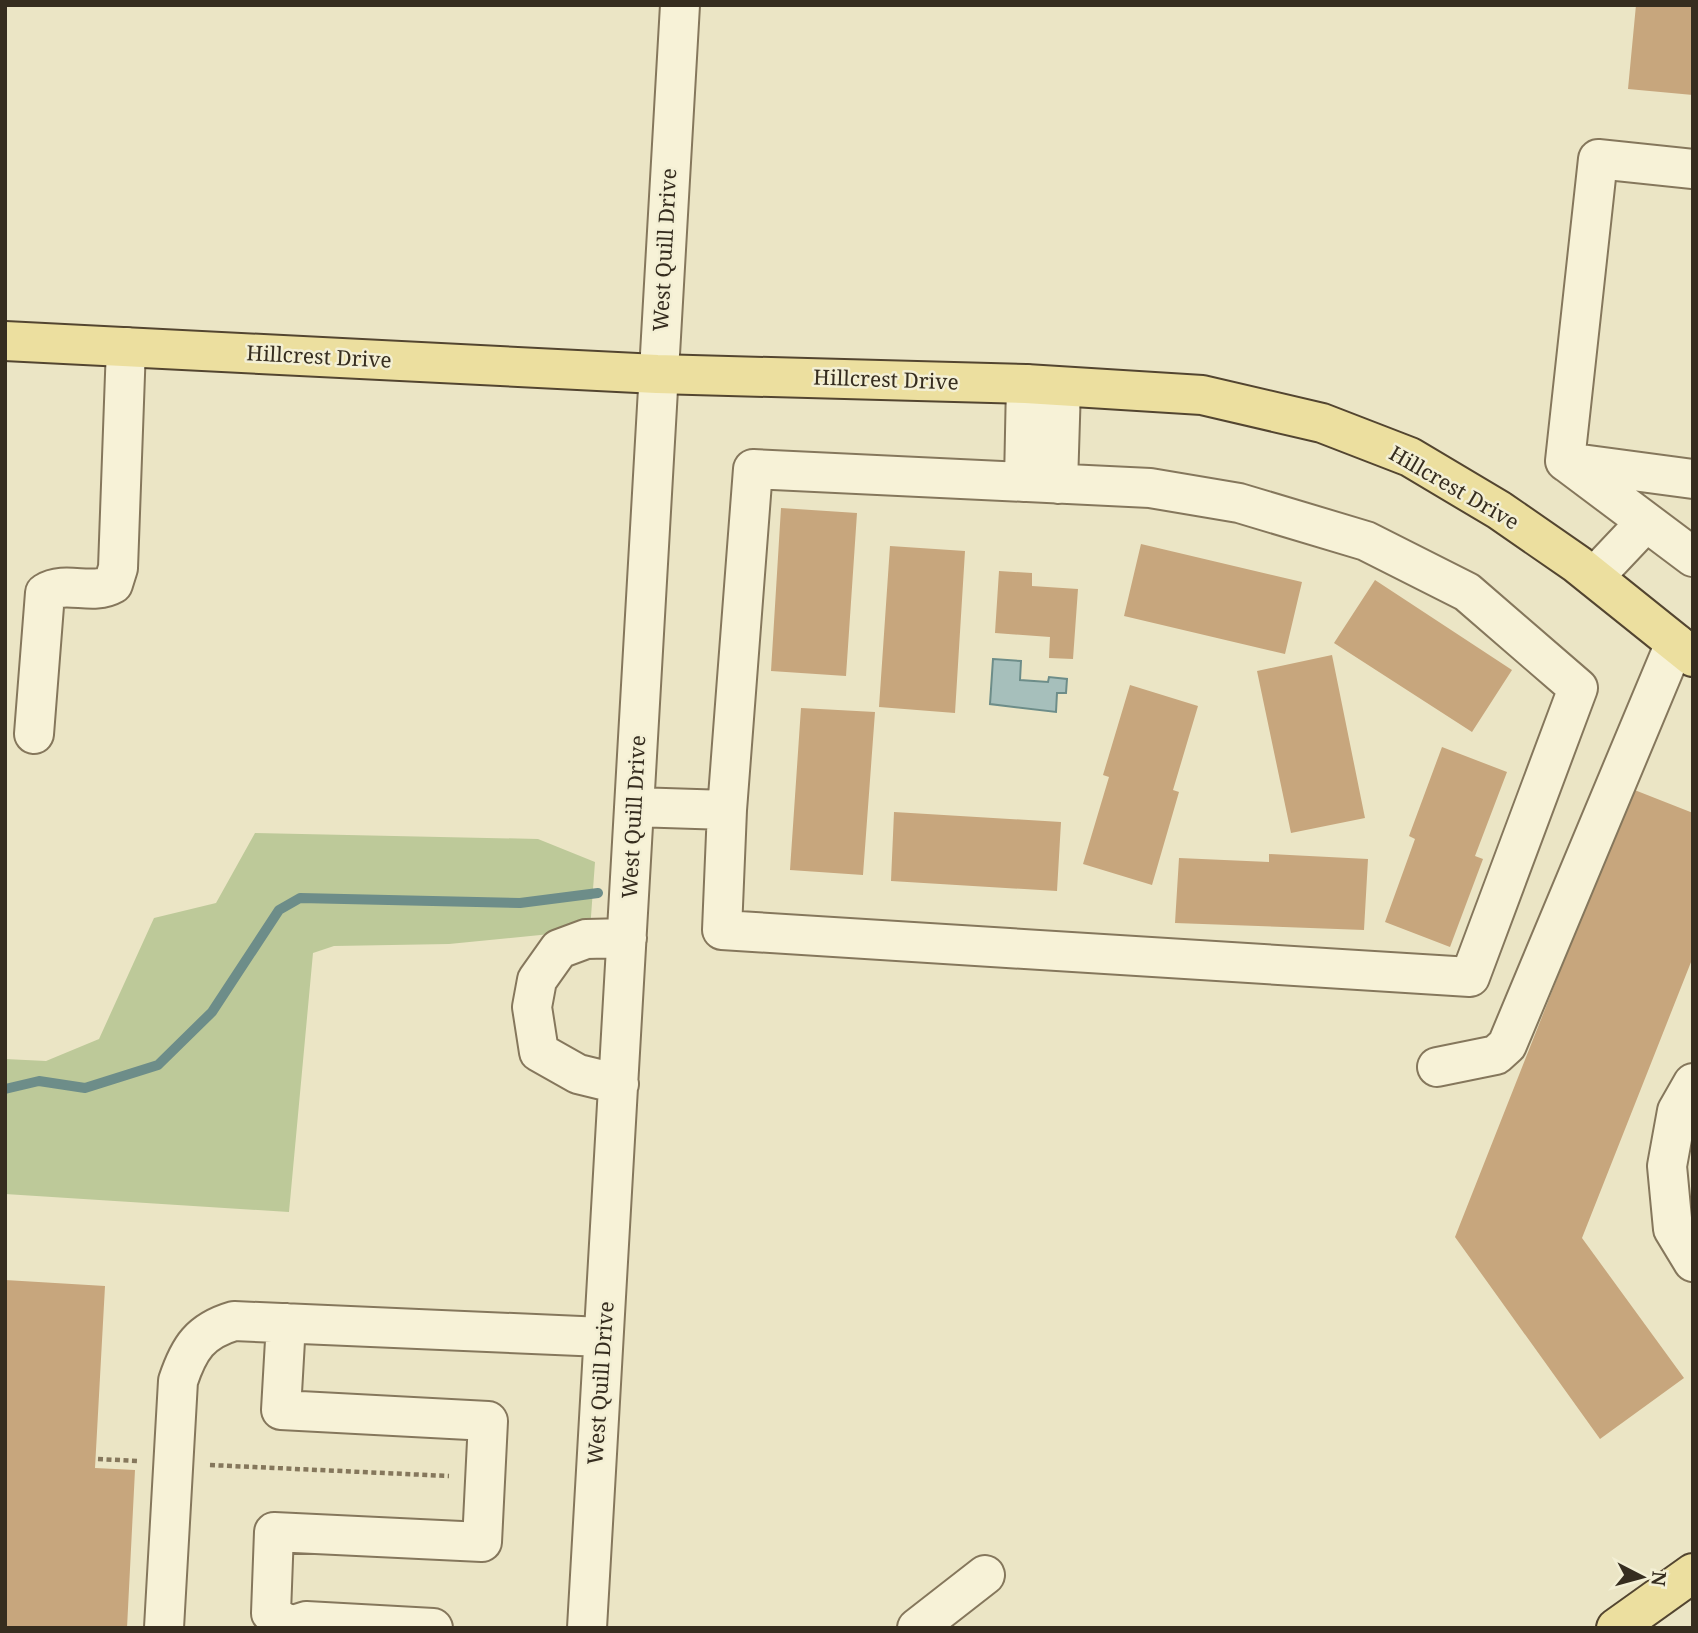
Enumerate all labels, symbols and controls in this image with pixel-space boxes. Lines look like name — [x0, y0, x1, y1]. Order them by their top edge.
street label: West Quill Drive — [646, 167, 682, 332]
street label: Hillcrest Drive — [246, 338, 392, 374]
street label: Hillcrest Drive — [813, 362, 959, 396]
street label: Hillcrest Drive — [1385, 439, 1524, 536]
street label: West Quill Drive — [615, 734, 651, 899]
street label: West Quill Drive — [580, 1300, 620, 1466]
north arrow — [1607, 1542, 1677, 1612]
text: N — [1645, 1570, 1673, 1588]

